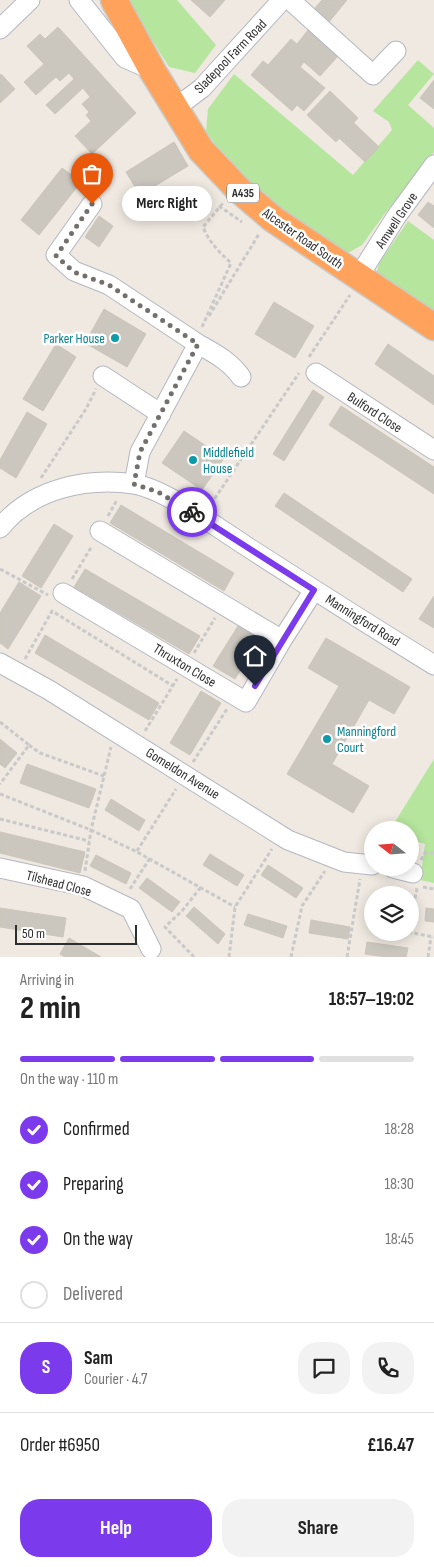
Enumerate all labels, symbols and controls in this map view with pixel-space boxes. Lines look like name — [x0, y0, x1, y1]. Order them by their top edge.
street label: Sladepool Farm Road — [191, 16, 270, 97]
pin — [71, 153, 113, 204]
icon: bag — [78, 160, 106, 188]
road number: A435 — [227, 184, 259, 202]
callout: Merc Right — [122, 186, 212, 222]
street label: Amwell Grove — [371, 189, 421, 252]
text: Merc Right — [136, 194, 198, 213]
street label: Alcester Road South — [258, 204, 346, 272]
place label: Parker House — [43, 330, 105, 347]
marker: Parker House — [109, 332, 121, 344]
street label: Bulford Close — [344, 388, 405, 436]
place label: Middlefield House — [203, 444, 254, 477]
marker: Middlefield House — [187, 454, 199, 466]
courier — [167, 487, 217, 537]
icon: bike — [178, 498, 206, 526]
street label: Manningford Road — [322, 591, 403, 650]
pin — [234, 635, 276, 686]
street label: Thruxton Close — [150, 640, 219, 691]
icon: home — [241, 642, 269, 670]
place label: Manningford Court — [337, 723, 396, 756]
marker: Manningford Court — [321, 733, 333, 745]
street label: Gomeldon Avenue — [143, 744, 223, 803]
north arrow — [364, 821, 419, 876]
map controls — [364, 821, 419, 941]
street label: Tilshead Close — [24, 867, 93, 900]
button: layers — [364, 886, 419, 941]
scale bar — [15, 922, 138, 945]
text: 50 m — [22, 925, 45, 942]
text: Arriving in — [20, 971, 74, 990]
text: 18:57–19:02 — [329, 988, 414, 1011]
text: 2 min — [20, 989, 81, 1028]
text: On the way · 110 m — [20, 1070, 118, 1089]
icon: check — [20, 1116, 48, 1144]
text: Confirmed — [63, 1118, 130, 1141]
text: 18:28 — [385, 1120, 414, 1139]
icon: check — [20, 1171, 48, 1199]
text: Preparing — [63, 1173, 124, 1196]
text: 18:30 — [385, 1175, 414, 1194]
icon: check — [20, 1226, 48, 1254]
text: On the way — [63, 1228, 133, 1251]
text: 18:45 — [385, 1230, 414, 1249]
text: Delivered — [63, 1283, 123, 1306]
button: chat — [298, 1342, 350, 1394]
button: phone — [362, 1342, 414, 1394]
text: Sam — [84, 1347, 113, 1370]
text: S — [42, 1356, 50, 1379]
text: Courier · 4.7 — [84, 1370, 147, 1389]
text: Order #6950 — [20, 1434, 100, 1457]
text: £16.47 — [367, 1434, 414, 1457]
button: Help — [20, 1499, 212, 1557]
button: Share — [222, 1499, 414, 1557]

